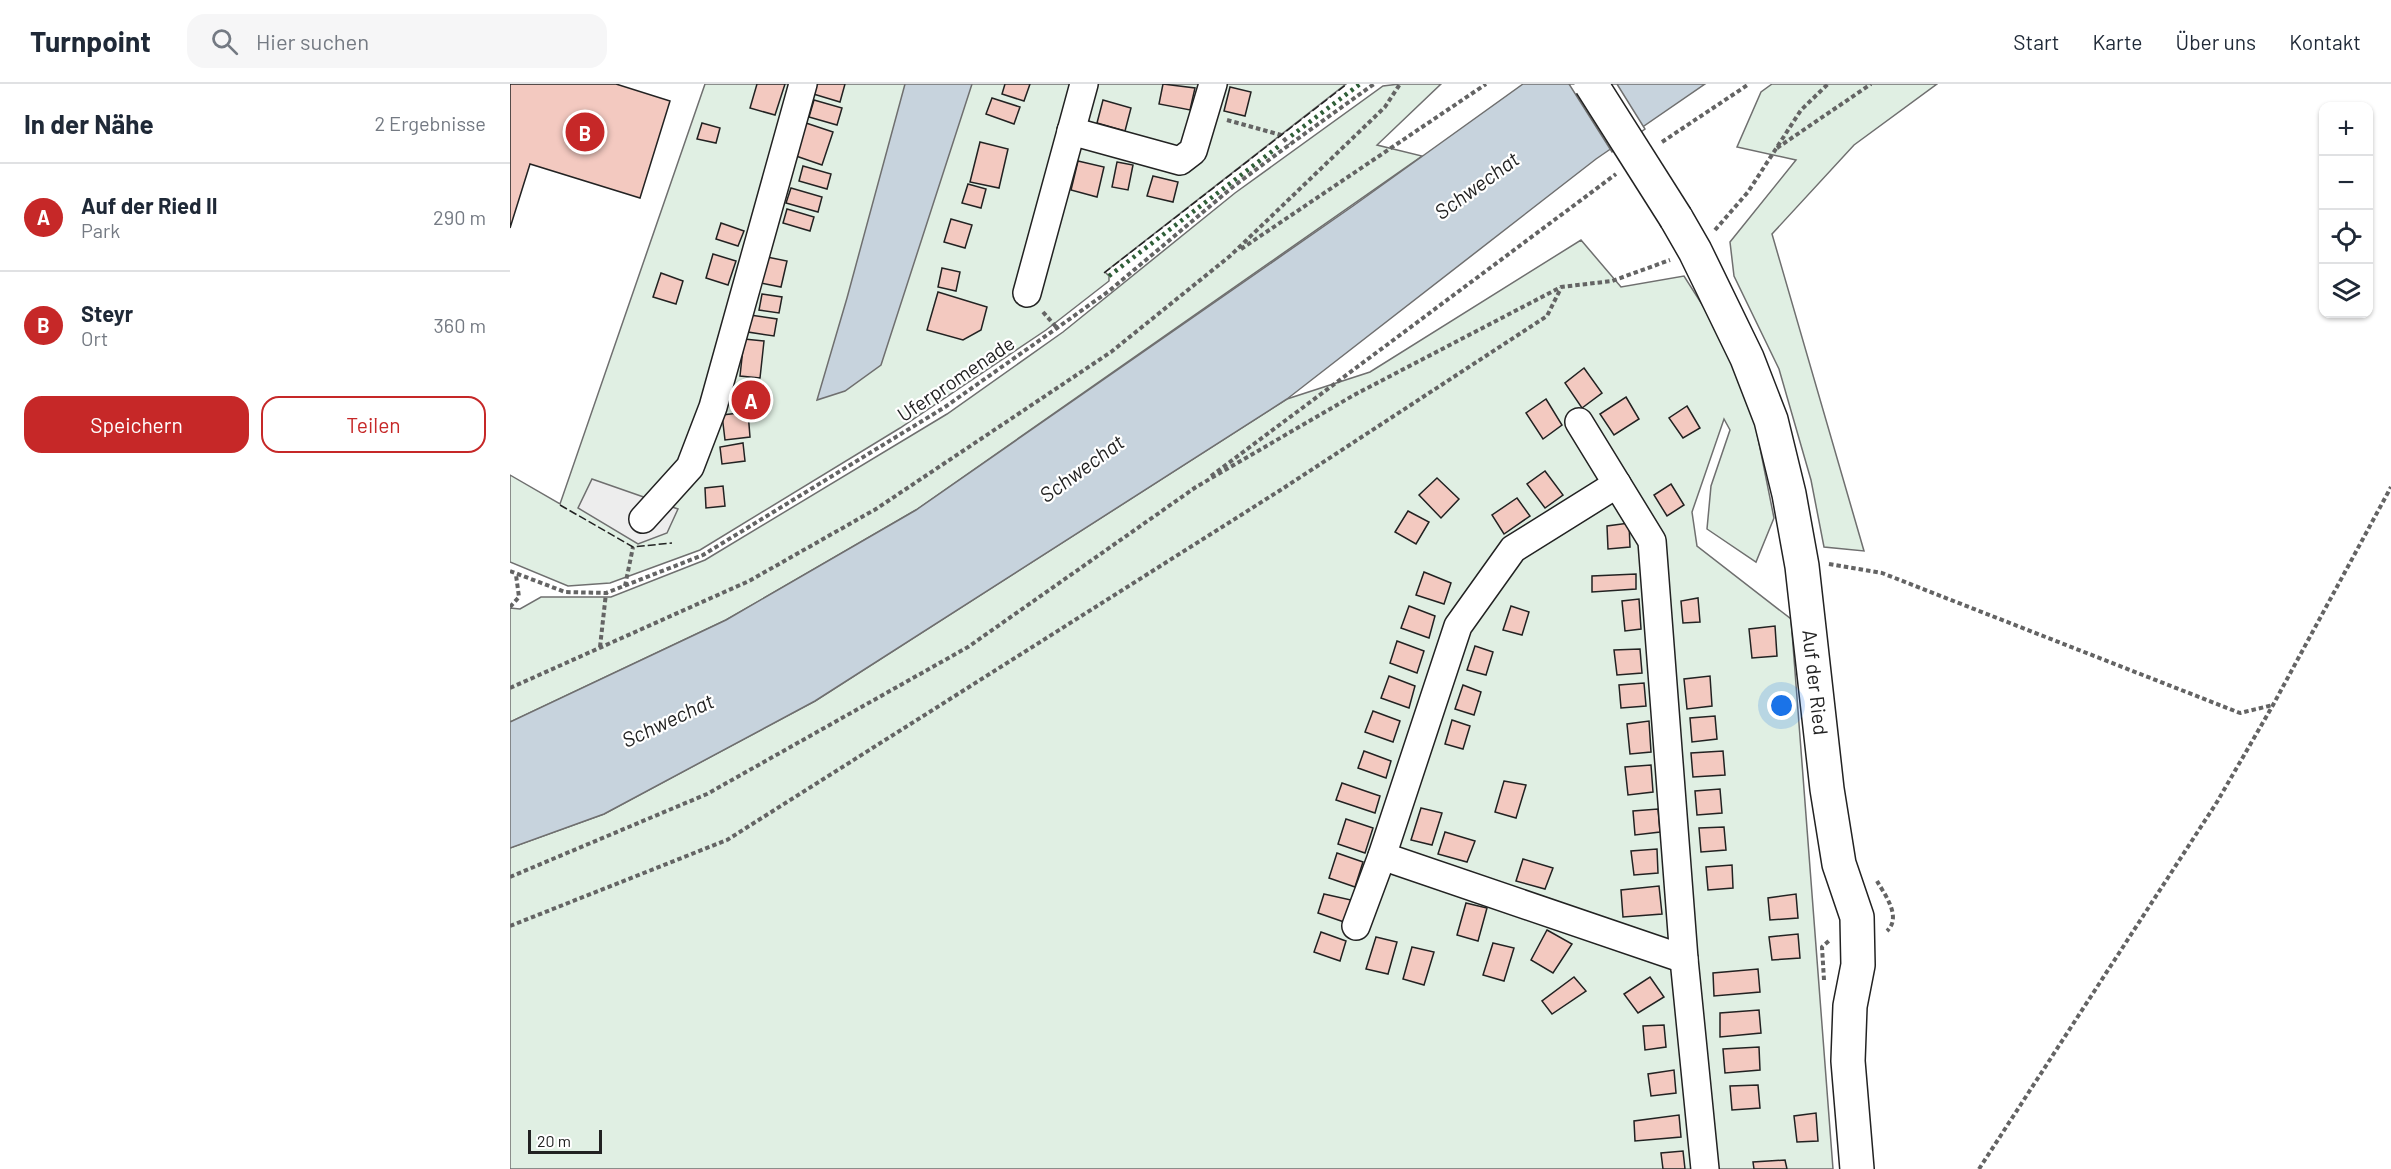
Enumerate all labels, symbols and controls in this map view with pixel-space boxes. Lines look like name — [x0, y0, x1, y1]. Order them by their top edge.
search box — [187, 14, 607, 68]
text: Turnpoint — [30, 24, 151, 58]
icon: search — [208, 25, 241, 58]
text: Hier suchen — [256, 28, 369, 54]
text: Start — [2013, 29, 2060, 54]
text: Karte — [2093, 29, 2143, 54]
text: Über uns — [2176, 29, 2256, 54]
text: Kontakt — [2289, 29, 2361, 54]
map controls — [2319, 102, 2373, 318]
button: + — [2319, 102, 2373, 156]
text: In der Nähe — [24, 108, 154, 139]
pin: B — [566, 110, 604, 154]
text: 2 Ergebnisse — [374, 111, 486, 135]
water label: Schwechat — [1429, 145, 1524, 224]
button: − — [2319, 156, 2373, 210]
text: Auf der Ried II — [81, 192, 218, 218]
text: A — [37, 205, 50, 229]
text: 290 m — [433, 205, 486, 229]
button: locate — [2319, 210, 2373, 264]
text: Park — [81, 218, 120, 242]
button: layers — [2319, 264, 2373, 318]
text: Steyr — [81, 300, 133, 326]
text: B — [37, 313, 50, 337]
text: 360 m — [434, 313, 486, 337]
text: Ort — [81, 326, 108, 350]
street label: Uferpromenade — [892, 330, 1018, 426]
pin: A — [732, 378, 770, 422]
button: Speichern — [24, 396, 249, 453]
button: Teilen — [261, 396, 486, 453]
water label: Schwechat — [1034, 428, 1129, 507]
street label: Auf der Ried — [1798, 628, 1834, 736]
water label: Schwechat — [617, 687, 718, 752]
your location — [1767, 691, 1796, 720]
scale bar — [528, 1127, 602, 1154]
text: 20 m — [537, 1131, 571, 1150]

